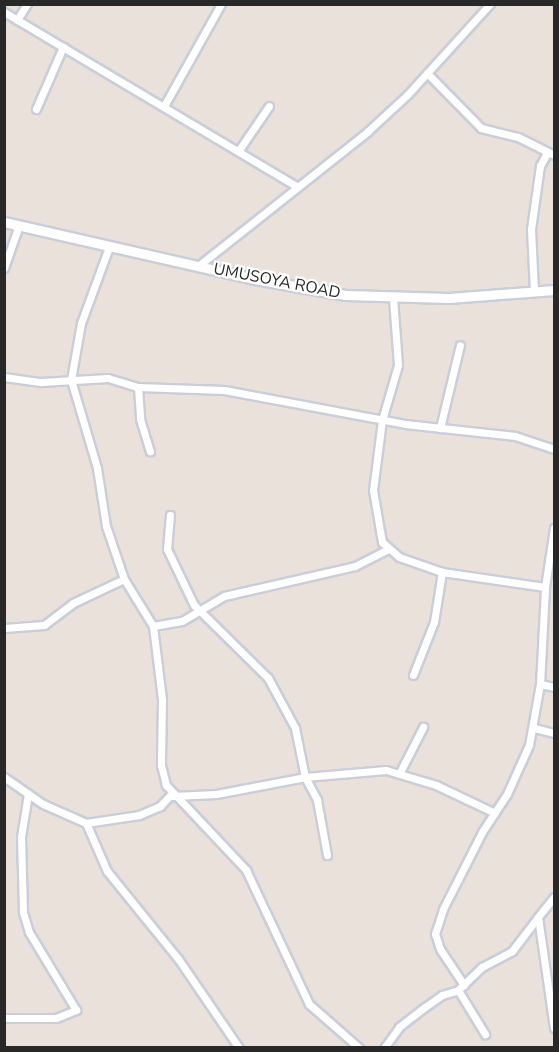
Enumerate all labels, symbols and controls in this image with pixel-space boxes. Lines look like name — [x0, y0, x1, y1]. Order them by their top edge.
street label: UMUSOYA ROAD — [212, 259, 342, 303]

